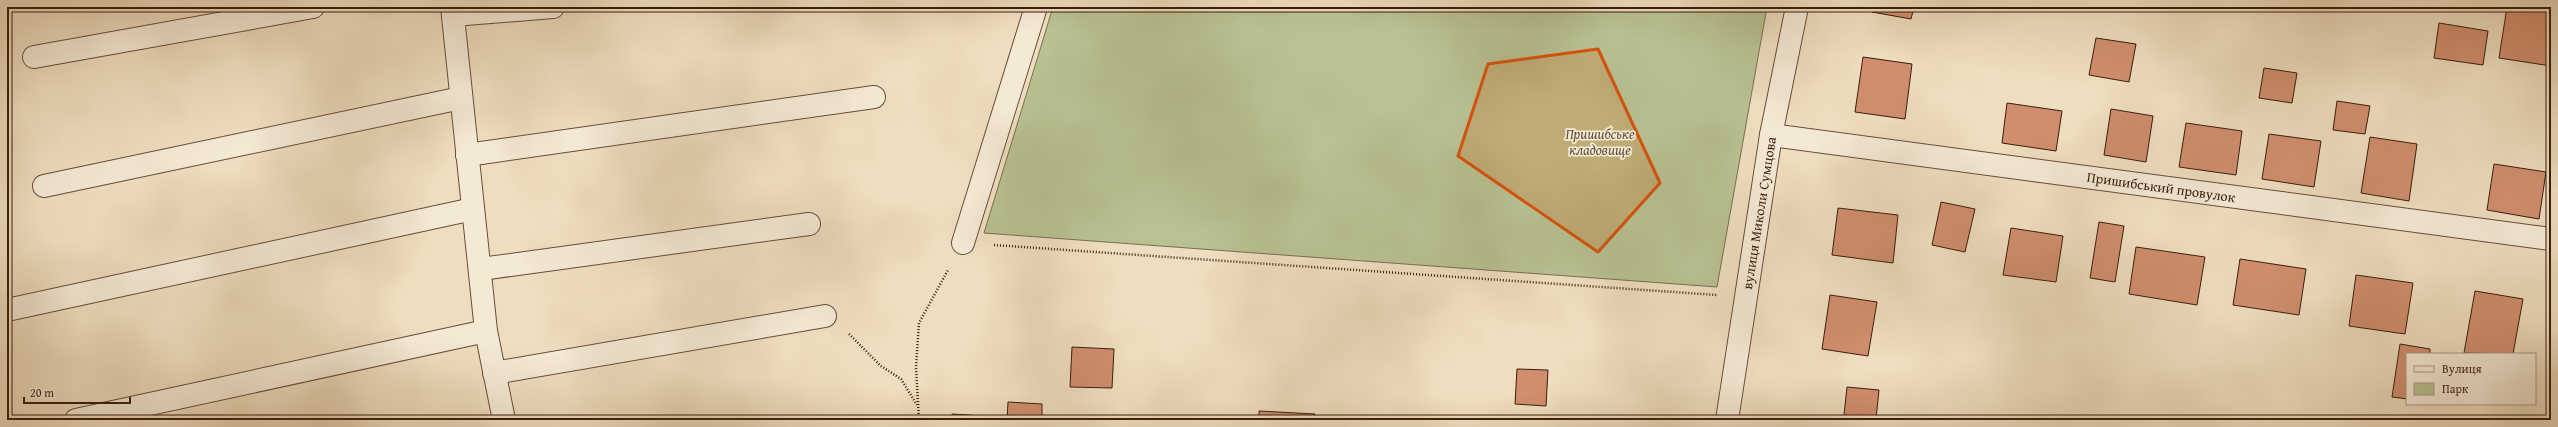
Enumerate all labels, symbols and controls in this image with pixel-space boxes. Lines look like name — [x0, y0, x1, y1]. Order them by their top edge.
park label: Пришибське кладовище — [1565, 124, 1635, 160]
street label: вулиця Миколи Сумцова — [1737, 135, 1781, 291]
street label: Пришибський провулок — [2086, 167, 2237, 207]
legend — [2406, 353, 2536, 405]
text: Вулиця — [2442, 360, 2482, 377]
scale bar — [24, 379, 130, 405]
text: Парк — [2442, 380, 2469, 397]
text: 20 m — [30, 384, 54, 401]

